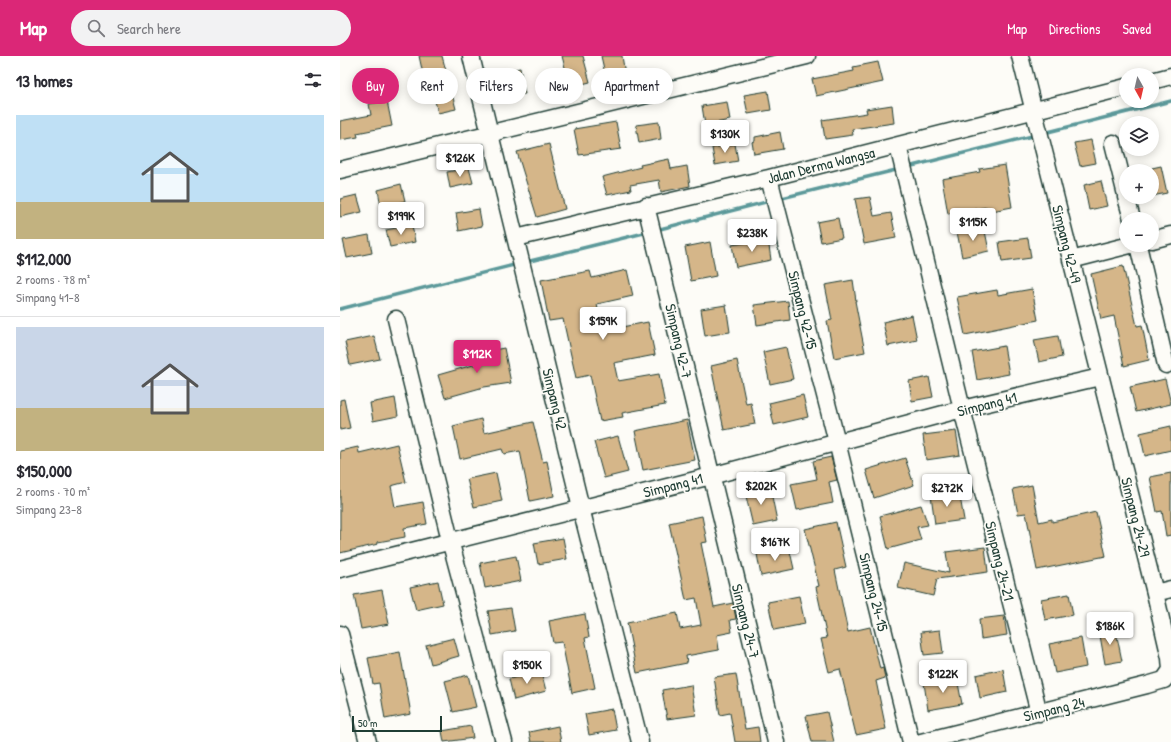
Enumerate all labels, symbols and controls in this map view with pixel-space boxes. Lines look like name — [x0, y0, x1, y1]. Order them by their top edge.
search box — [71, 10, 351, 46]
text: Map — [20, 15, 47, 41]
icon: search — [85, 17, 107, 39]
text: Search here — [117, 18, 181, 39]
text: Map — [1007, 19, 1027, 38]
text: Directions — [1049, 19, 1100, 38]
text: Saved — [1122, 19, 1151, 38]
chip: Buy — [352, 68, 399, 104]
chip: Rent — [407, 68, 458, 104]
chip: Filters — [466, 68, 527, 104]
chip: New — [535, 68, 583, 104]
chip: Apartment — [591, 68, 673, 104]
north arrow — [1119, 68, 1159, 108]
map controls — [1119, 68, 1159, 252]
text: 13 homes — [16, 69, 73, 92]
icon: filters — [302, 69, 324, 91]
button: layers — [1119, 116, 1159, 156]
pin: $130K — [697, 120, 753, 154]
text: $130K — [710, 124, 740, 142]
icon: home — [134, 141, 206, 213]
street label: Jalan Derma Wangsa — [765, 141, 877, 189]
pin: $126K — [432, 144, 488, 178]
text: $126K — [445, 148, 475, 166]
button: + — [1119, 164, 1159, 204]
pin: $199K — [373, 202, 429, 236]
street label: Simpang 42-49 — [1047, 203, 1087, 286]
text: $199K — [387, 206, 415, 224]
pin: $115K — [945, 208, 1001, 242]
text: $115K — [959, 212, 987, 230]
button: − — [1119, 212, 1159, 252]
pin: $238K — [724, 219, 780, 253]
text: $238K — [737, 223, 767, 241]
text: $112,000 — [16, 247, 71, 270]
street label: Simpang 42-15 — [783, 269, 823, 352]
text: 2 rooms · 78 m² — [16, 270, 90, 288]
text: Simpang 41-8 — [16, 288, 80, 306]
street label: Simpang 42-7 — [660, 302, 698, 380]
pin: $159K — [575, 307, 631, 341]
text: $159K — [589, 311, 617, 329]
pin: $112K — [449, 340, 505, 374]
text: $112K — [463, 344, 491, 362]
icon: home — [134, 353, 206, 425]
street label: Simpang 42 — [537, 366, 573, 432]
street label: Simpang 41 — [955, 386, 1019, 422]
text: $150,000 — [16, 459, 72, 482]
street label: Simpang 41 — [641, 467, 705, 503]
pin: $202K — [733, 472, 789, 506]
pin: $272K — [919, 474, 975, 508]
street label: Simpang 24-29 — [1116, 475, 1156, 559]
text: $202K — [745, 476, 777, 494]
text: $272K — [931, 478, 963, 496]
text: 2 rooms · 70 m² — [16, 482, 90, 500]
text: Simpang 23-8 — [16, 500, 82, 518]
street label: Simpang 24-21 — [980, 519, 1020, 603]
pin: $167K — [747, 528, 803, 562]
text: $167K — [760, 532, 790, 550]
street label: Simpang 24-15 — [854, 551, 894, 634]
street label: Simpang 24-7 — [727, 582, 765, 660]
pin: $186K — [1082, 612, 1138, 646]
text: $186K — [1096, 616, 1124, 634]
pin: $150K — [499, 651, 555, 685]
text: $150K — [512, 655, 542, 673]
pin: $122K — [915, 660, 971, 694]
text: $122K — [928, 664, 958, 682]
street label: Simpang 24 — [1021, 691, 1087, 727]
scale bar — [352, 714, 442, 733]
text: 50 m — [358, 716, 378, 730]

